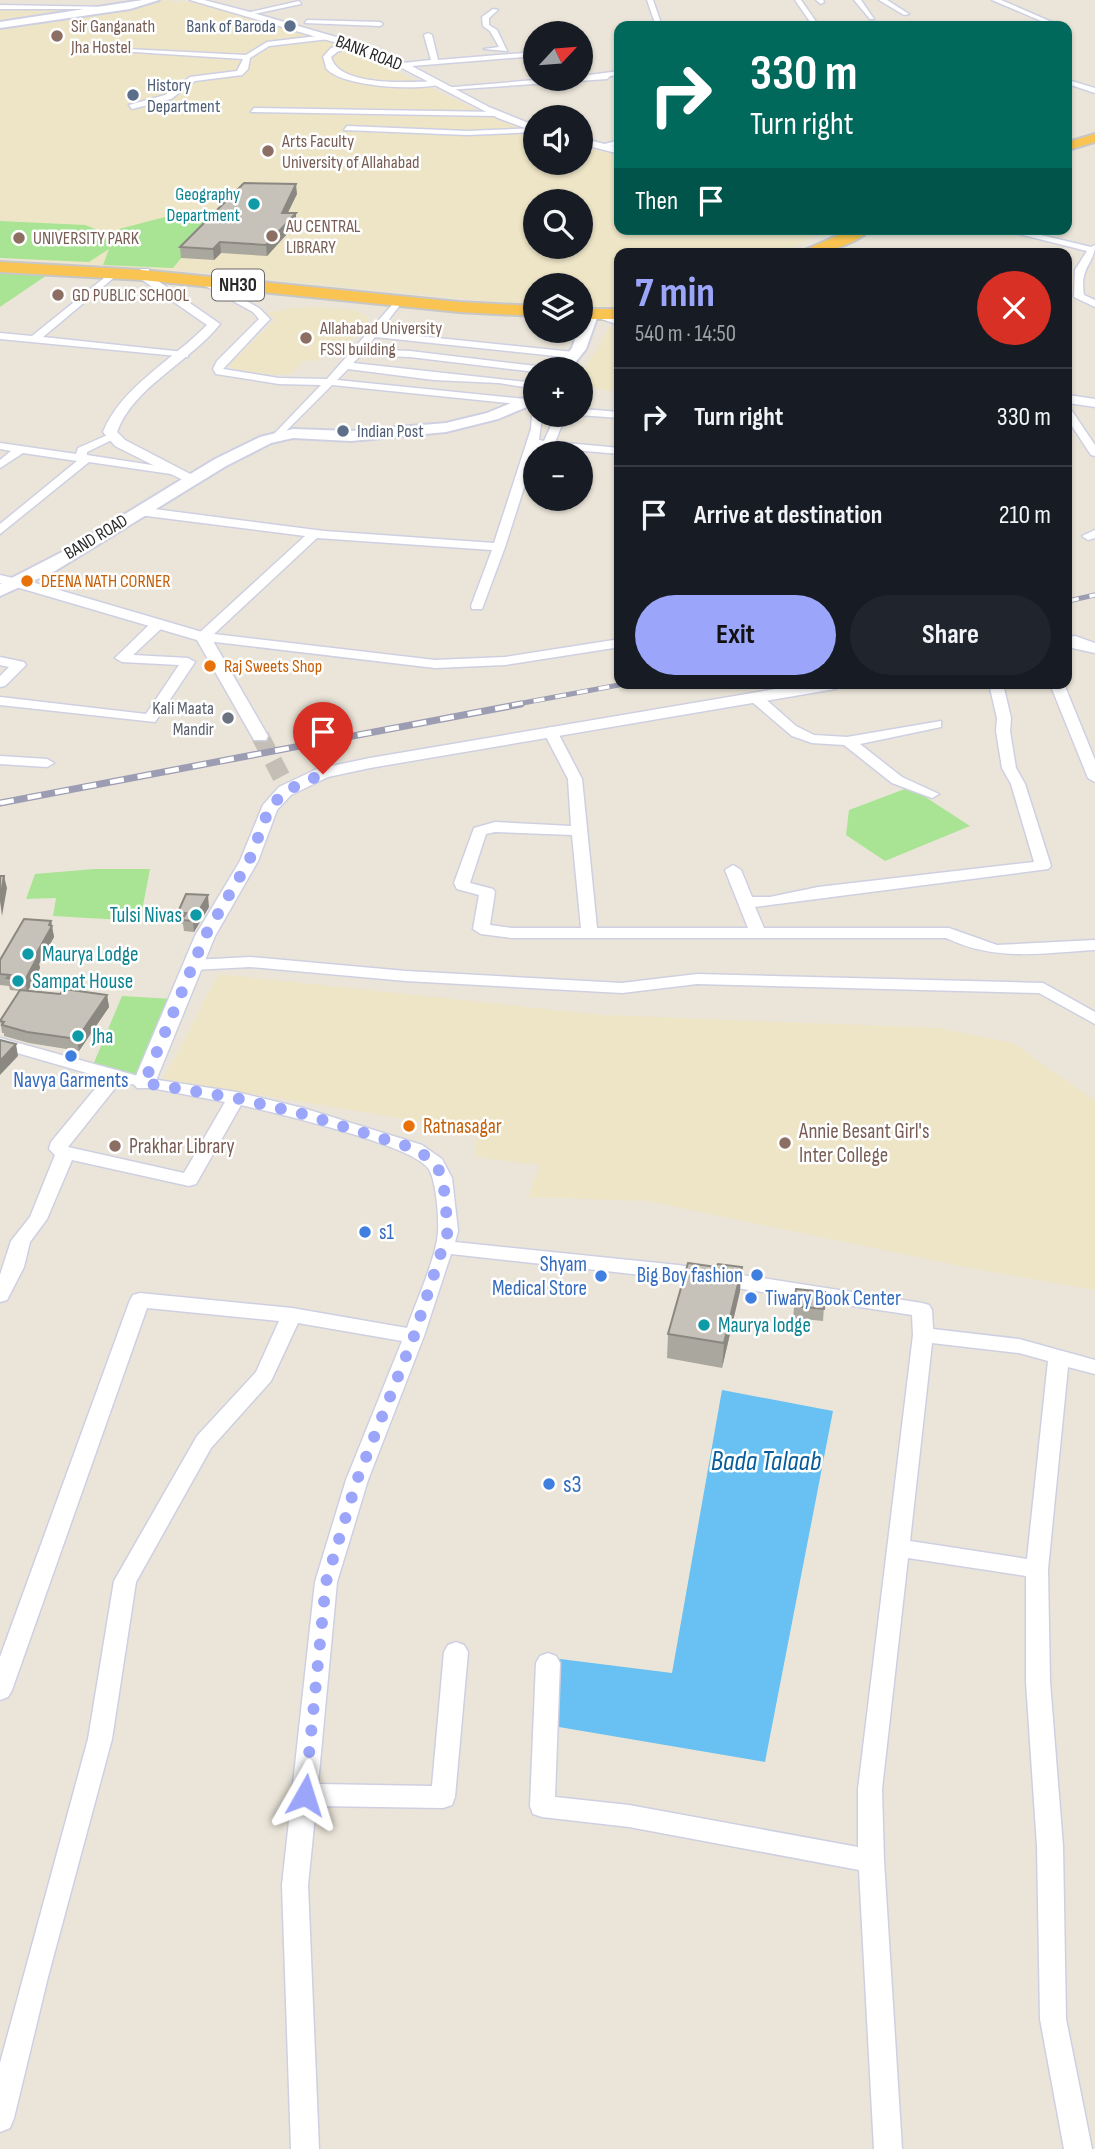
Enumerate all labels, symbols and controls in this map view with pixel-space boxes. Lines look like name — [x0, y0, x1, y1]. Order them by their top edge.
place label: Sir Ganganath Jha Hostel — [70, 16, 155, 58]
place label: Bank of Baroda — [186, 16, 276, 37]
marker: Bank of Baroda — [282, 18, 298, 34]
north arrow — [523, 21, 593, 91]
map controls — [523, 21, 593, 511]
marker: Sir Ganganath Jha Hostel — [49, 28, 65, 44]
street label: BANK ROAD — [333, 31, 405, 75]
text: 330 m — [750, 45, 857, 104]
icon: right — [635, 49, 726, 140]
place label: History Department — [147, 75, 221, 117]
marker: History Department — [125, 87, 141, 103]
button: sound — [523, 105, 593, 175]
text: Turn right — [750, 105, 854, 144]
place label: Arts Faculty University of Allahabad — [281, 131, 420, 173]
marker: Arts Faculty University of Allahabad — [260, 143, 276, 159]
icon: arrive — [692, 182, 730, 220]
place label: Geography Department — [167, 184, 240, 226]
text: Then — [635, 186, 678, 217]
button: search — [523, 189, 593, 259]
marker: Geography Department — [246, 196, 262, 212]
place label: AU CENTRAL LIBRARY — [285, 216, 361, 258]
place label: UNIVERSITY PARK — [33, 228, 140, 249]
marker: AU CENTRAL LIBRARY — [264, 228, 280, 244]
marker: UNIVERSITY PARK — [11, 230, 27, 246]
text: 7 min — [635, 268, 715, 319]
road number: NH30 — [212, 270, 264, 300]
button: close — [977, 271, 1051, 345]
button: layers — [523, 273, 593, 343]
place label: GD PUBLIC SCHOOL — [72, 285, 189, 306]
marker: GD PUBLIC SCHOOL — [50, 287, 66, 303]
place label: Allahabad University FSSI building — [319, 318, 442, 360]
text: 540 m · 14:50 — [635, 320, 736, 348]
marker: Allahabad University FSSI building — [298, 330, 314, 346]
button: + — [523, 357, 593, 427]
icon: right — [635, 398, 673, 436]
text: Turn right — [694, 402, 783, 433]
text: 330 m — [997, 402, 1051, 433]
place label: Indian Post — [357, 421, 424, 442]
marker: Indian Post — [335, 423, 351, 439]
button: − — [523, 441, 593, 511]
icon: arrive — [635, 496, 673, 534]
text: Arrive at destination — [694, 500, 882, 531]
text: 210 m — [999, 500, 1051, 531]
street label: BAND ROAD — [61, 510, 131, 564]
place label: DEENA NATH CORNER — [41, 571, 171, 592]
marker: DEENA NATH CORNER — [19, 573, 35, 589]
button: Exit — [635, 595, 836, 675]
button: Share — [850, 595, 1051, 675]
place label: Raj Sweets Shop — [224, 656, 322, 677]
marker: Raj Sweets Shop — [202, 658, 218, 674]
place label: Kali Maata Mandir — [152, 698, 214, 740]
pin — [293, 702, 353, 774]
marker: Kali Maata Mandir — [220, 710, 236, 726]
icon: arrive — [304, 713, 342, 751]
place label: Tulsi Nivas — [109, 903, 182, 928]
marker: Tulsi Nivas — [188, 907, 204, 923]
place label: Maurya Lodge — [42, 942, 139, 967]
marker: Maurya Lodge — [20, 946, 36, 962]
place label: Sampat House — [32, 969, 133, 994]
marker: Sampat House — [10, 973, 26, 989]
place label: Jha — [91, 1024, 113, 1049]
marker: Jha — [70, 1028, 86, 1044]
marker: Navya Garments — [63, 1048, 79, 1064]
place label: Navya Garments — [13, 1068, 129, 1093]
place label: Ratnasagar — [423, 1114, 502, 1139]
marker: Ratnasagar — [401, 1118, 417, 1134]
place label: Annie Besant Girl's Inter College — [798, 1119, 929, 1168]
place label: Prakhar Library — [129, 1134, 235, 1159]
marker: Annie Besant Girl's Inter College — [777, 1135, 793, 1151]
marker: Prakhar Library — [107, 1138, 123, 1154]
place label: s1 — [379, 1220, 395, 1245]
marker: s1 — [357, 1224, 373, 1240]
place label: Shyam Medical Store — [492, 1252, 587, 1301]
place label: Big Boy fashion — [637, 1263, 743, 1288]
marker: Big Boy fashion — [749, 1267, 765, 1283]
marker: Shyam Medical Store — [593, 1268, 609, 1284]
place label: Tiwary Book Center — [765, 1286, 901, 1311]
marker: Tiwary Book Center — [743, 1290, 759, 1306]
place label: Maurya lodge — [718, 1313, 811, 1338]
marker: Maurya lodge — [696, 1317, 712, 1333]
water label: Bada Talaab — [711, 1445, 821, 1478]
place label: s3 — [563, 1470, 582, 1499]
marker: s3 — [541, 1476, 557, 1492]
position arrow — [268, 1758, 342, 1832]

